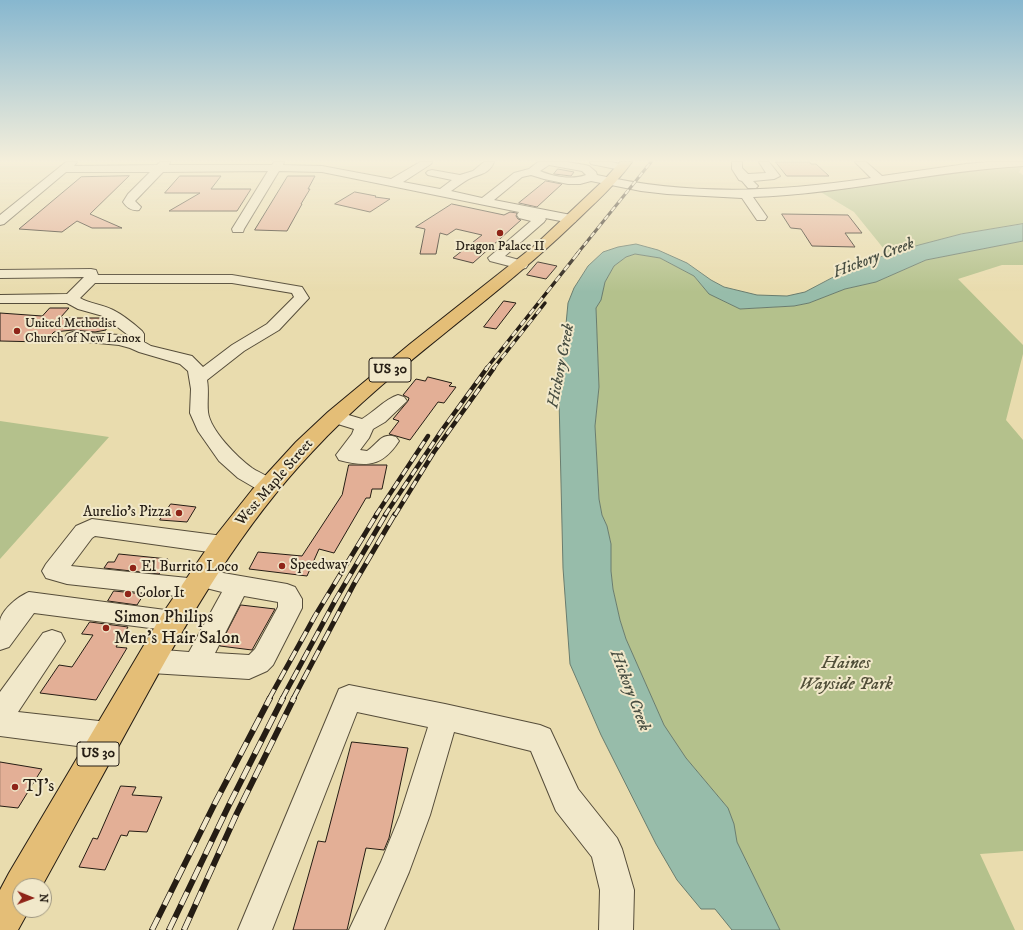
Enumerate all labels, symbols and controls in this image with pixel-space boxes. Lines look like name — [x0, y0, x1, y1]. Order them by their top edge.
marker: Dragon Palace II — [495, 228, 505, 238]
water label: Hickory Creek — [831, 235, 917, 283]
place label: Dragon Palace II — [455, 239, 545, 255]
place label: United Methodist Church of New Lenox — [25, 316, 141, 347]
water label: Hickory Creek — [544, 322, 580, 410]
marker: United Methodist Church of New Lenox — [12, 326, 22, 336]
road number: US 30 — [369, 358, 411, 382]
street label: West Maple Street — [232, 436, 318, 530]
place label: Aurelio's Pizza — [83, 504, 171, 522]
marker: Aurelio's Pizza — [174, 508, 184, 518]
place label: Speedway — [290, 557, 348, 575]
place label: El Burrito Loco — [141, 559, 238, 577]
marker: Speedway — [277, 561, 287, 571]
marker: El Burrito Loco — [128, 563, 138, 573]
place label: Color It — [136, 585, 184, 603]
marker: Color It — [123, 589, 133, 599]
place label: Simon Philips Men's Hair Salon — [114, 607, 240, 650]
marker: Simon Philips Men's Hair Salon — [101, 623, 111, 633]
water label: Hickory Creek — [605, 648, 653, 734]
park label: Haines Wayside Park — [799, 653, 893, 696]
road number: US 30 — [77, 742, 119, 766]
place label: TJ's — [23, 776, 54, 798]
marker: TJ's — [10, 782, 20, 792]
north arrow — [12, 878, 52, 918]
text: N — [36, 894, 50, 903]

